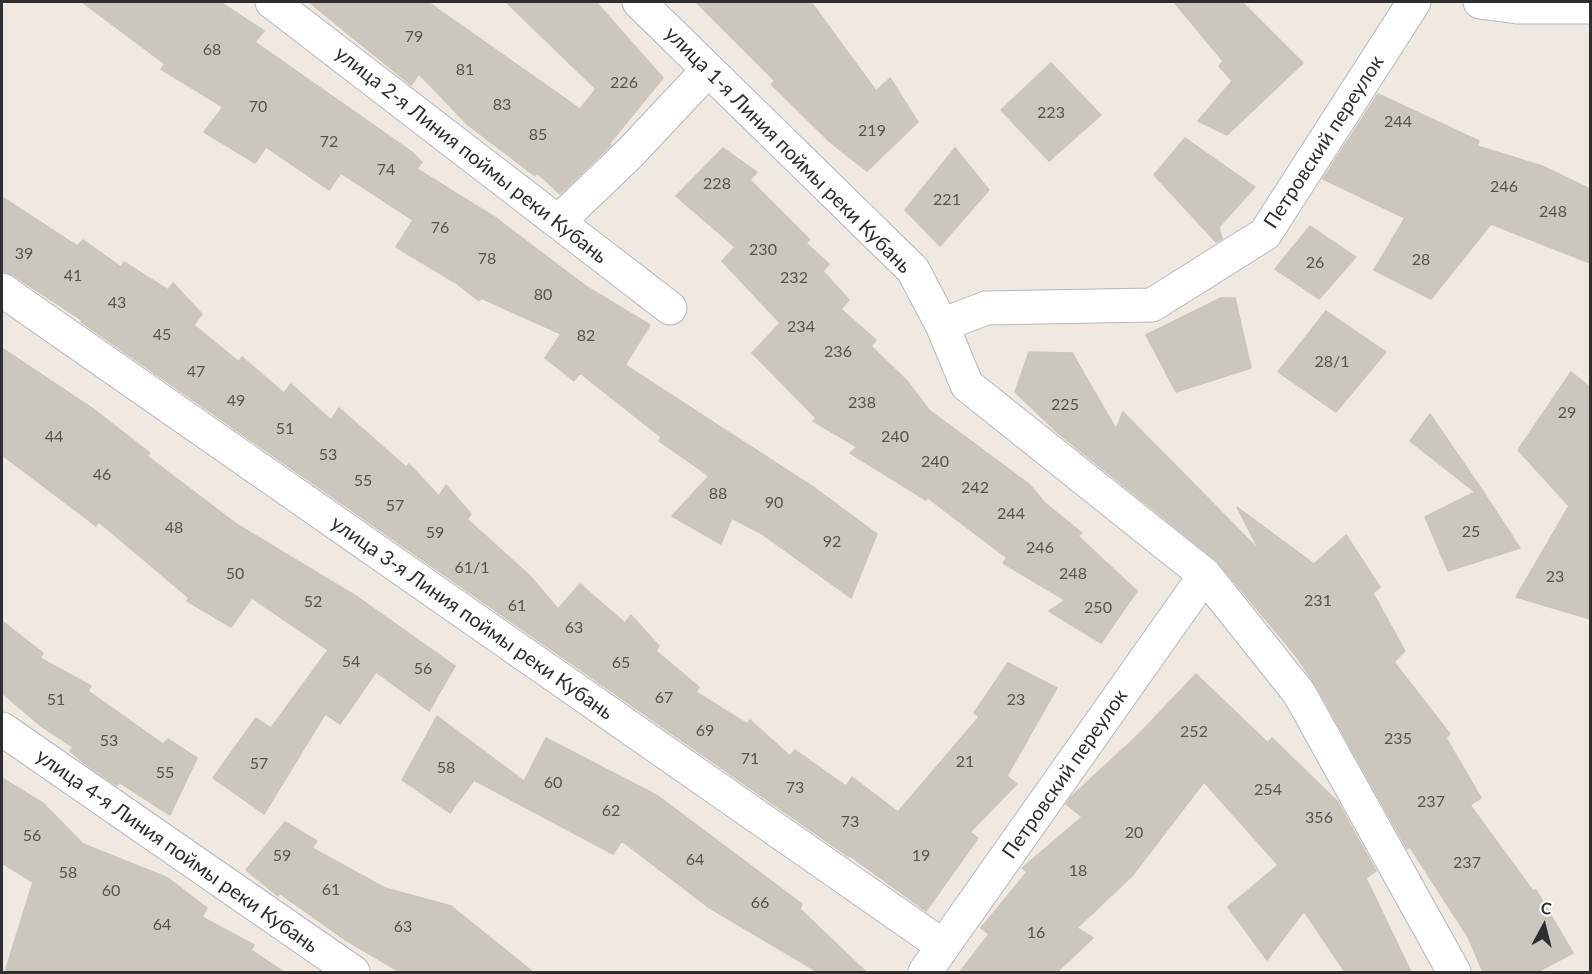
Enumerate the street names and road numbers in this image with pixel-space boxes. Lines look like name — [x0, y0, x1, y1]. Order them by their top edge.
street label: улица 1-я Линия поймы реки Кубань — [660, 22, 916, 278]
street label: улица 2-я Линия поймы реки Кубань — [330, 41, 612, 269]
street label: Петровский переулок — [1259, 51, 1389, 233]
street label: улица 3-я Линия поймы реки Кубань — [326, 511, 618, 725]
street label: Петровский переулок — [997, 685, 1133, 863]
street label: улица 4-я Линия поймы реки Кубань — [31, 744, 323, 958]

